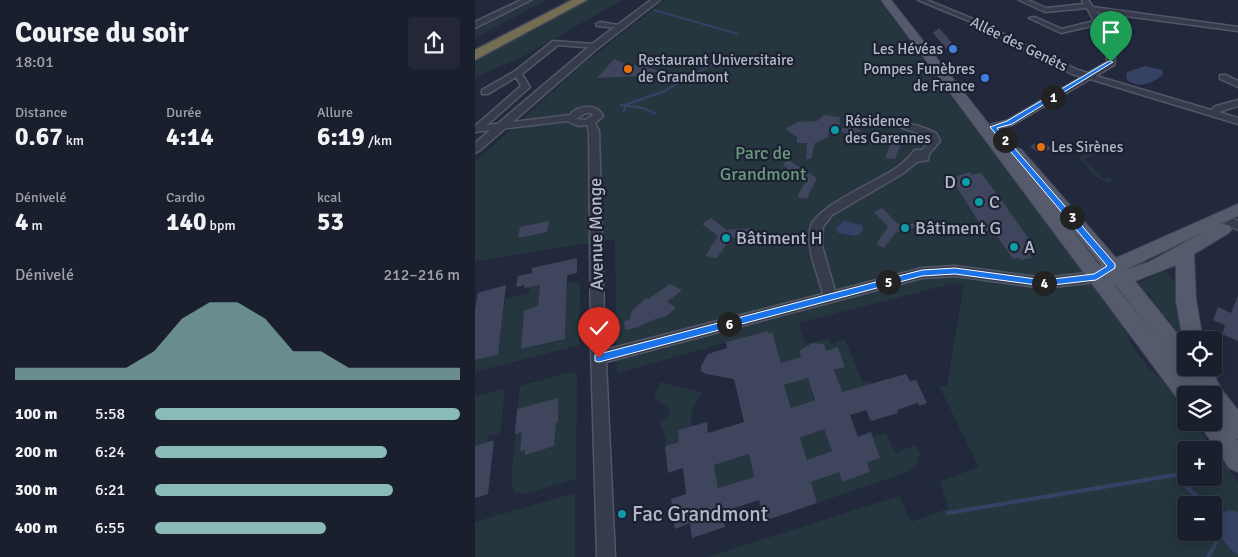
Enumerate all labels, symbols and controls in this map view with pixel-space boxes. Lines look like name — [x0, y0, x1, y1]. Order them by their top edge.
pin — [1090, 11, 1132, 62]
street label: Allée des Genêts — [968, 13, 1071, 75]
text: Course du soir — [15, 16, 189, 50]
button: share — [408, 17, 460, 69]
icon: arrive — [1097, 18, 1125, 46]
place label: Les Hévéas — [872, 40, 943, 58]
marker: Les Hévéas — [947, 43, 959, 55]
place label: Restaurant Universitaire de Grandmont — [638, 51, 794, 86]
text: 18:01 — [15, 52, 54, 72]
place label: Pompes Funèbres de France — [863, 60, 975, 95]
marker: Restaurant Universitaire de Grandmont — [622, 63, 634, 75]
marker: Pompes Funèbres de France — [979, 72, 991, 84]
pin: 1 — [1041, 84, 1065, 110]
text: 1 — [1050, 89, 1057, 106]
text: Distance — [15, 104, 67, 121]
text: Durée — [166, 104, 202, 121]
text: Allure — [317, 104, 353, 121]
place label: Résidence des Garennes — [845, 112, 931, 147]
text: 0.67 — [15, 121, 63, 152]
text: 4:14 — [166, 121, 214, 152]
text: 6:19 — [317, 121, 365, 152]
marker: Résidence des Garennes — [829, 124, 841, 136]
pin: 2 — [993, 128, 1017, 152]
text: km — [63, 132, 84, 149]
text: /km — [365, 132, 392, 149]
text: 2 — [1002, 132, 1009, 149]
place label: Les Sirènes — [1051, 138, 1124, 156]
marker: Les Sirènes — [1035, 141, 1047, 153]
park label: Parc de Grandmont — [720, 142, 806, 185]
place label: D — [944, 171, 956, 193]
marker: D — [960, 176, 972, 188]
street label: Avenue Monge — [584, 178, 608, 290]
text: Dénivelé — [15, 189, 67, 206]
text: Cardio — [166, 189, 205, 206]
text: kcal — [317, 189, 342, 206]
place label: C — [989, 191, 1000, 213]
marker: C — [973, 196, 985, 208]
pin: 3 — [1059, 204, 1085, 230]
text: 4 — [15, 206, 29, 237]
text: 140 — [166, 206, 207, 237]
text: 53 — [317, 206, 344, 237]
text: 3 — [1069, 209, 1076, 226]
text: m — [29, 217, 43, 234]
text: bpm — [207, 217, 236, 234]
place label: Bâtiment G — [915, 217, 1001, 239]
marker: Bâtiment G — [899, 222, 911, 234]
place label: Bâtiment H — [736, 227, 823, 249]
marker: Bâtiment H — [720, 232, 732, 244]
place label: A — [1024, 236, 1035, 258]
marker: A — [1008, 241, 1020, 253]
text: Dénivelé — [15, 265, 74, 285]
text: 212–216 m — [383, 265, 460, 285]
pin: 5 — [875, 270, 901, 294]
pin: 4 — [1031, 270, 1057, 296]
text: 5 — [885, 274, 892, 291]
text: 4 — [1041, 275, 1048, 292]
pin — [578, 307, 620, 358]
pin: 6 — [717, 312, 741, 336]
icon: check — [585, 314, 613, 342]
text: 6 — [726, 316, 733, 333]
map controls — [1177, 331, 1222, 541]
button: locate — [1177, 331, 1222, 376]
button: layers — [1177, 386, 1222, 431]
text: 100 m — [15, 404, 57, 424]
text: 5:58 — [95, 404, 125, 424]
button: + — [1177, 441, 1222, 486]
text: 200 m — [15, 442, 57, 462]
text: 6:24 — [95, 442, 125, 462]
text: 300 m — [15, 480, 57, 500]
text: 6:21 — [95, 480, 125, 500]
button: − — [1177, 496, 1222, 541]
place label: Fac Grandmont — [632, 501, 768, 527]
marker: Fac Grandmont — [616, 508, 628, 520]
text: 400 m — [15, 518, 57, 538]
text: 6:55 — [95, 518, 125, 538]

